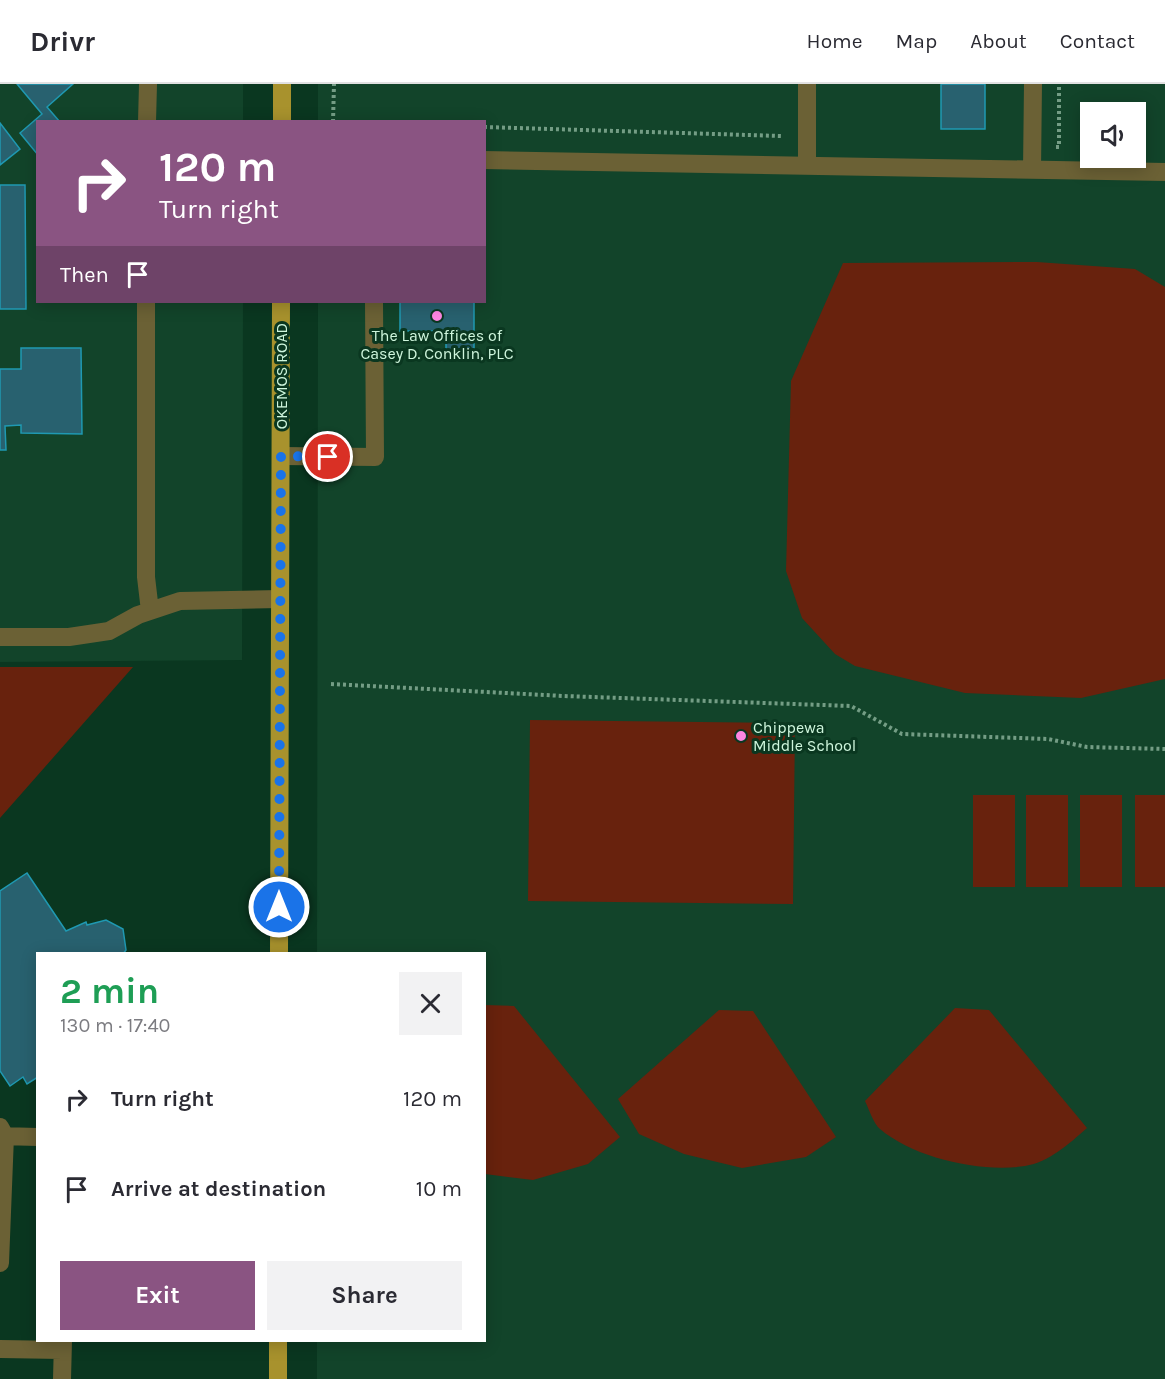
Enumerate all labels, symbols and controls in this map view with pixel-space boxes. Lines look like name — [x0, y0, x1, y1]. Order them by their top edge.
text: Drivr — [30, 25, 95, 58]
text: Home — [807, 29, 863, 53]
text: Map — [896, 29, 937, 53]
text: About — [970, 29, 1027, 53]
text: Contact — [1060, 29, 1135, 53]
map controls — [1080, 102, 1146, 168]
button: sound — [1080, 102, 1146, 168]
text: 120 m — [159, 142, 276, 192]
icon: right — [60, 144, 138, 222]
text: Turn right — [159, 193, 279, 225]
icon: arrive — [121, 258, 154, 291]
text: Then — [60, 262, 109, 288]
marker: The Law Offices of Casey D. Conklin, PLC — [430, 309, 444, 323]
street label: OKEMOS ROAD — [272, 323, 291, 429]
place label: The Law Offices of Casey D. Conklin, PLC — [360, 326, 514, 363]
pin — [302, 431, 353, 482]
icon: arrive — [311, 440, 344, 473]
place label: Chippewa Middle School — [753, 718, 856, 755]
marker: Chippewa Middle School — [734, 729, 748, 743]
position arrow — [247, 875, 311, 939]
text: 2 min — [60, 970, 159, 1012]
button: close — [399, 972, 462, 1035]
text: 130 m · 17:40 — [60, 1014, 170, 1037]
icon: right — [60, 1083, 93, 1116]
text: Turn right — [111, 1086, 214, 1112]
text: 120 m — [403, 1086, 462, 1112]
icon: arrive — [60, 1173, 93, 1206]
text: Arrive at destination — [111, 1176, 326, 1202]
text: 10 m — [416, 1176, 462, 1202]
button: Exit — [60, 1261, 255, 1330]
button: Share — [267, 1261, 462, 1330]

